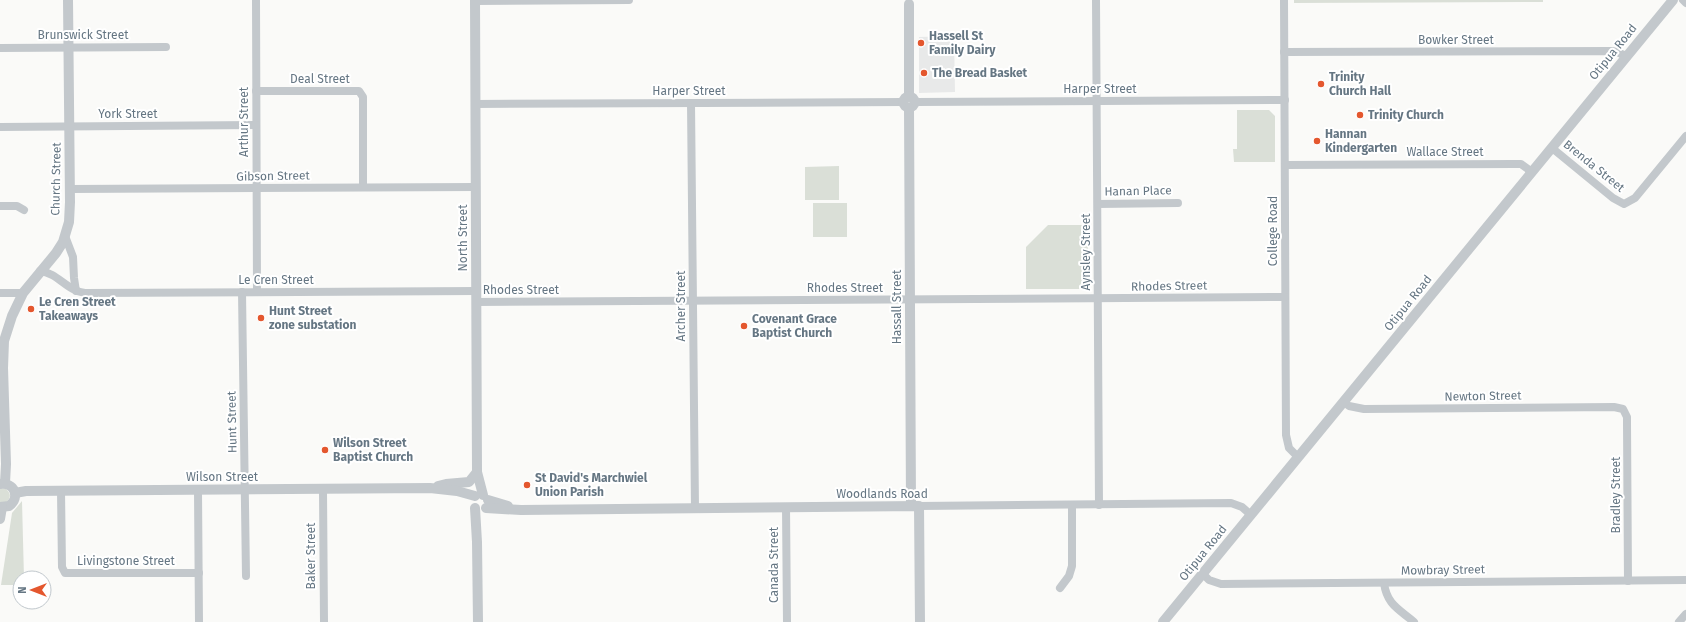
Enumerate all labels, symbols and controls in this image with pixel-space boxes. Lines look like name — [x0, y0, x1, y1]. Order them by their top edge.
street label: Otipua Road — [1586, 21, 1640, 83]
street label: Brunswick Street — [37, 28, 129, 42]
place label: Hassell St Family Dairy — [929, 29, 996, 57]
street label: Bowker Street — [1418, 33, 1495, 47]
marker: Hassell St Family Dairy — [916, 38, 926, 48]
place label: The Bread Basket — [932, 66, 1028, 80]
marker: The Bread Basket — [919, 68, 929, 78]
place label: Trinity Church Hall — [1329, 70, 1392, 98]
street label: Deal Street — [290, 72, 351, 86]
marker: Trinity Church Hall — [1316, 79, 1326, 89]
street label: Harper Street — [1063, 82, 1137, 96]
street label: Harper Street — [652, 84, 726, 98]
street label: Arthur Street — [237, 86, 251, 157]
street label: York Street — [98, 107, 158, 121]
place label: Trinity Church — [1368, 108, 1444, 122]
marker: Trinity Church — [1355, 110, 1365, 120]
place label: Hannan Kindergarten — [1325, 127, 1397, 155]
marker: Hannan Kindergarten — [1312, 136, 1322, 146]
street label: Brenda Street — [1561, 137, 1628, 195]
street label: Church Street — [48, 142, 64, 216]
street label: Wallace Street — [1406, 145, 1484, 159]
street label: Gibson Street — [236, 168, 311, 184]
street label: Hanan Place — [1104, 183, 1172, 199]
street label: College Road — [1266, 196, 1280, 266]
street label: North Street — [456, 204, 470, 271]
street label: Aynsley Street — [1079, 213, 1093, 291]
street label: Hassall Street — [890, 269, 904, 344]
street label: Archer Street — [674, 270, 688, 341]
street label: Otipua Road — [1381, 272, 1435, 334]
street label: Le Cren Street — [238, 273, 314, 287]
street label: Rhodes Street — [1131, 278, 1208, 294]
street label: Rhodes Street — [807, 281, 884, 295]
street label: Rhodes Street — [483, 283, 560, 297]
place label: Le Cren Street Takeaways — [39, 295, 116, 323]
marker: Le Cren Street Takeaways — [26, 304, 36, 314]
place label: Hunt Street zone substation — [269, 304, 357, 332]
place label: Covenant Grace Baptist Church — [752, 312, 837, 340]
marker: Hunt Street zone substation — [256, 313, 266, 323]
marker: Covenant Grace Baptist Church — [739, 321, 749, 331]
street label: Newton Street — [1444, 388, 1522, 404]
street label: Hunt Street — [224, 390, 240, 453]
place label: Wilson Street Baptist Church — [333, 436, 413, 464]
marker: Wilson Street Baptist Church — [320, 445, 330, 455]
street label: Bradley Street — [1609, 456, 1623, 533]
street label: Wilson Street — [186, 470, 259, 484]
place label: St David's Marchwiel Union Parish — [535, 471, 648, 499]
marker: St David's Marchwiel Union Parish — [522, 480, 532, 490]
street label: Woodlands Road — [836, 487, 928, 501]
street label: Baker Street — [304, 522, 318, 589]
street label: Otipua Road — [1176, 522, 1230, 584]
street label: Canada Street — [767, 526, 781, 603]
street label: Livingstone Street — [77, 554, 176, 568]
street label: Mowbray Street — [1401, 562, 1486, 578]
north arrow — [12, 570, 52, 610]
text: N — [16, 586, 29, 594]

